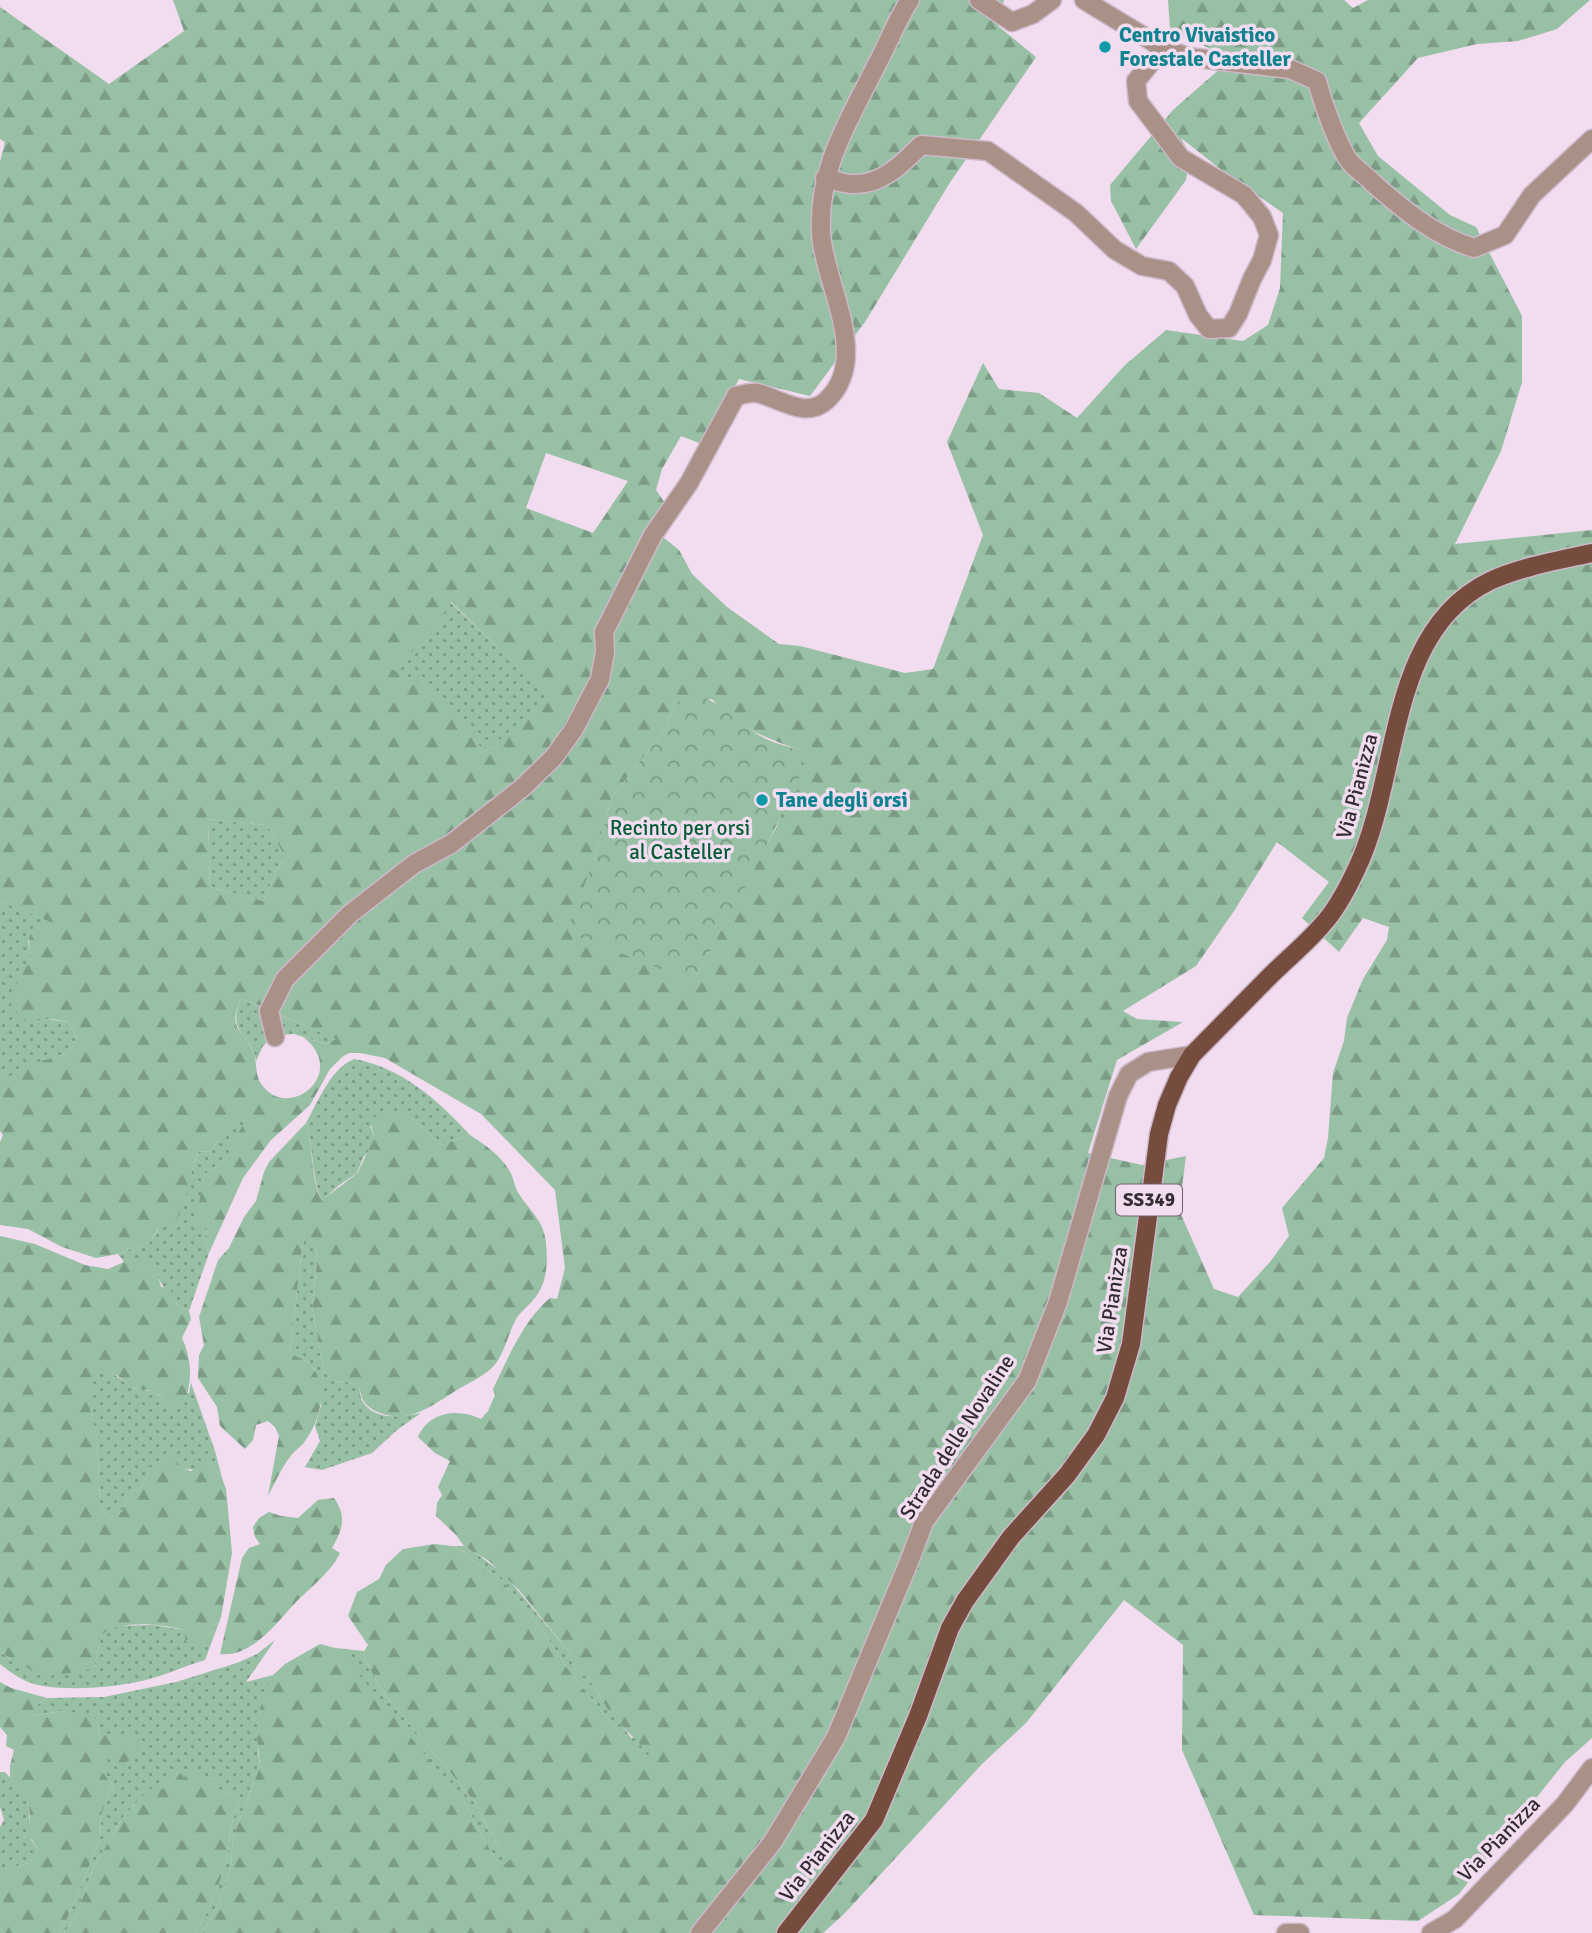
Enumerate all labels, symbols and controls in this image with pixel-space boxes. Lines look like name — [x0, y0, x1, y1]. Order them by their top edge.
place label: Centro Vivaistico Forestale Casteller — [1119, 22, 1291, 72]
marker: Centro Vivaistico Forestale Casteller — [1097, 39, 1113, 55]
street label: Via Pianizza — [1330, 731, 1384, 841]
place label: Tane degli orsi — [776, 787, 908, 813]
marker: Tane degli orsi — [754, 792, 770, 808]
park label: Recinto per orsi al Casteller — [610, 815, 750, 865]
road number: SS349 — [1116, 1184, 1182, 1216]
street label: Via Pianizza — [1091, 1245, 1133, 1355]
street label: Strada delle Novaline — [894, 1350, 1020, 1524]
street label: Via Pianizza — [1452, 1791, 1546, 1887]
street label: Via Pianizza — [774, 1806, 860, 1906]

